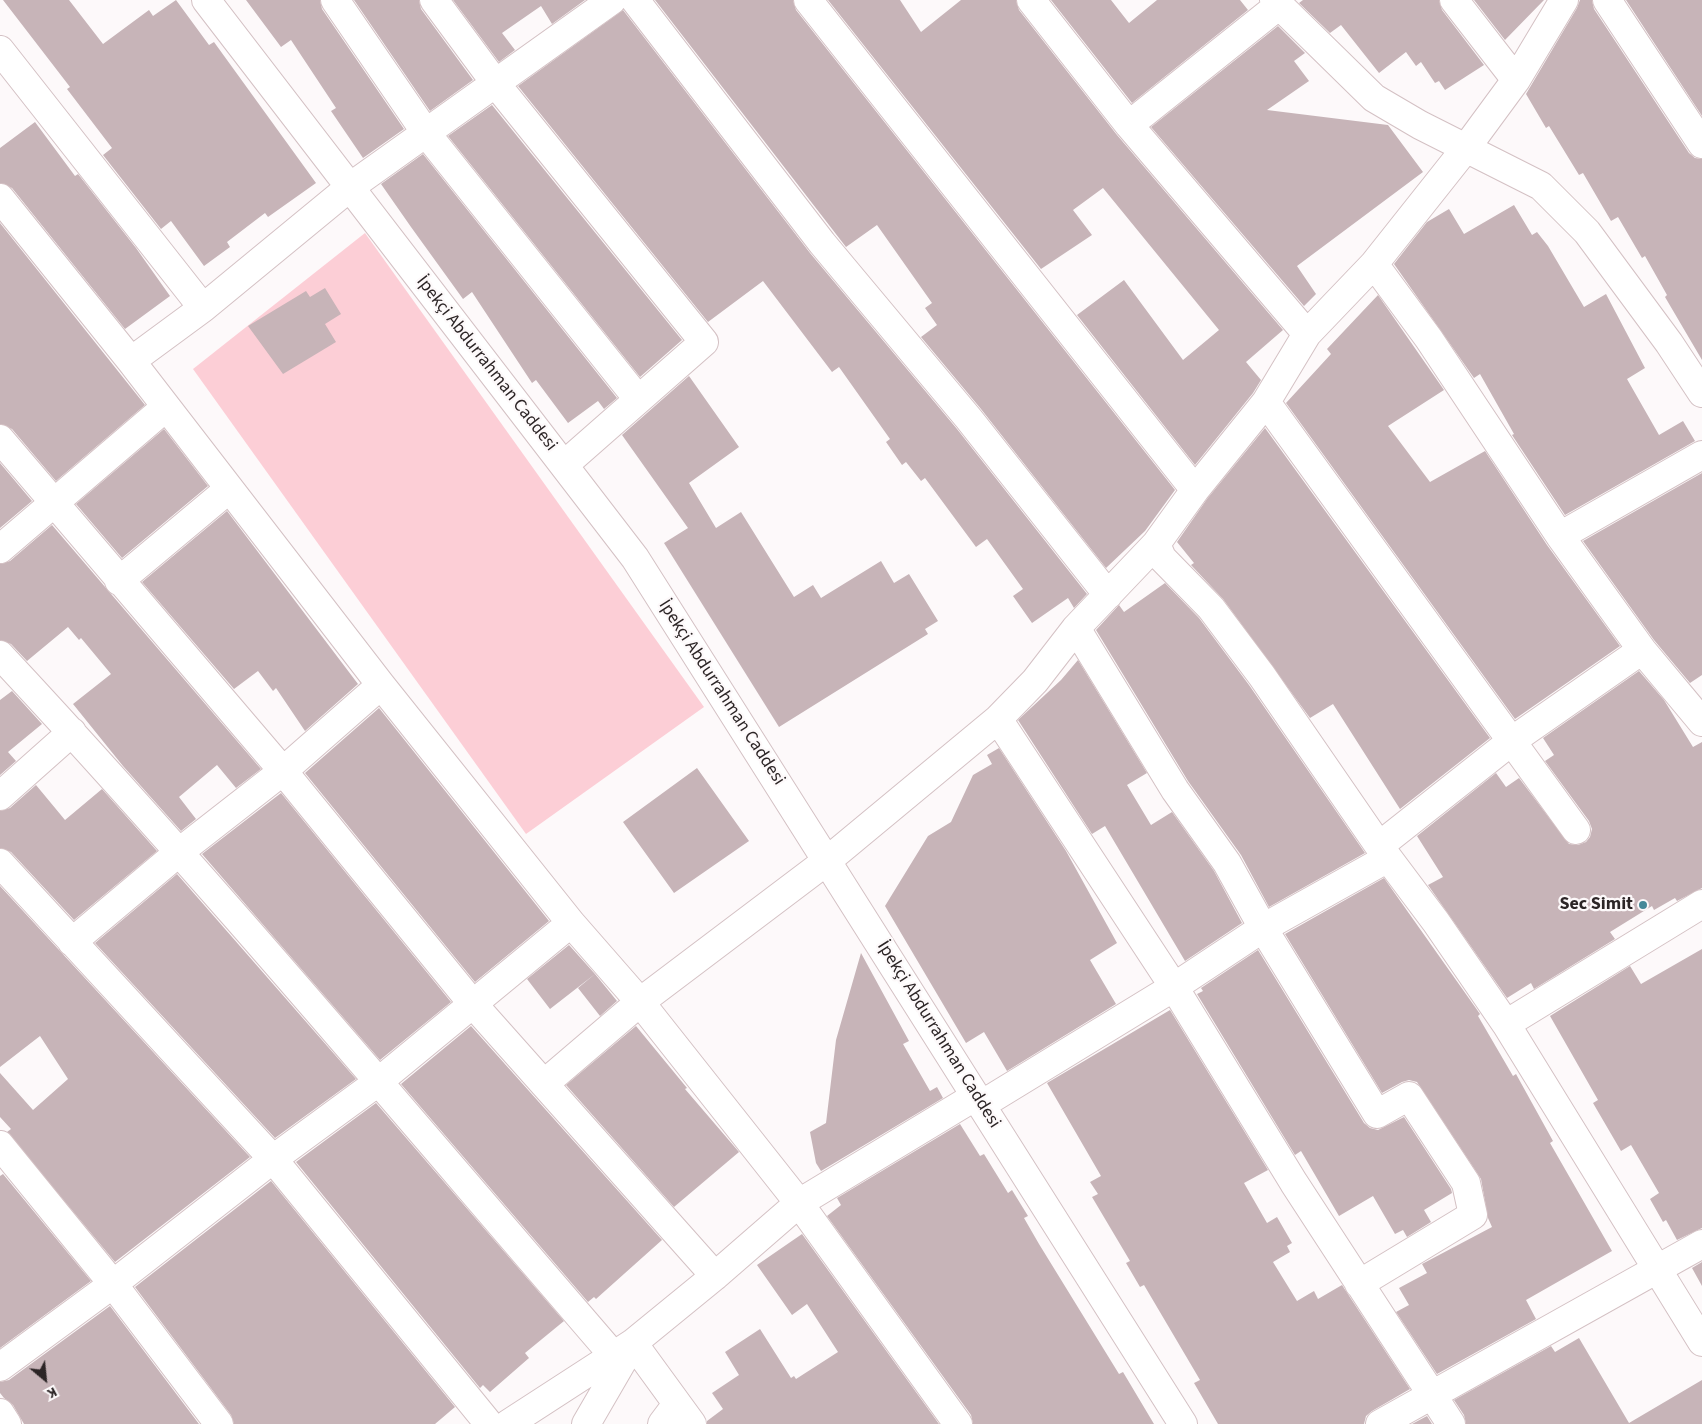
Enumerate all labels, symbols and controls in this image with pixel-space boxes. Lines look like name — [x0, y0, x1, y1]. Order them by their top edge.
street label: İpekçi Abdurrahman Caddesi — [411, 272, 561, 456]
street label: İpekçi Abdurrahman Caddesi — [653, 596, 789, 790]
place label: Sec Simit — [1559, 894, 1633, 916]
marker: Sec Simit — [1637, 899, 1649, 911]
street label: İpekçi Abdurrahman Caddesi — [871, 937, 1005, 1133]
north arrow — [20, 1354, 70, 1404]
text: K — [44, 1381, 61, 1403]

